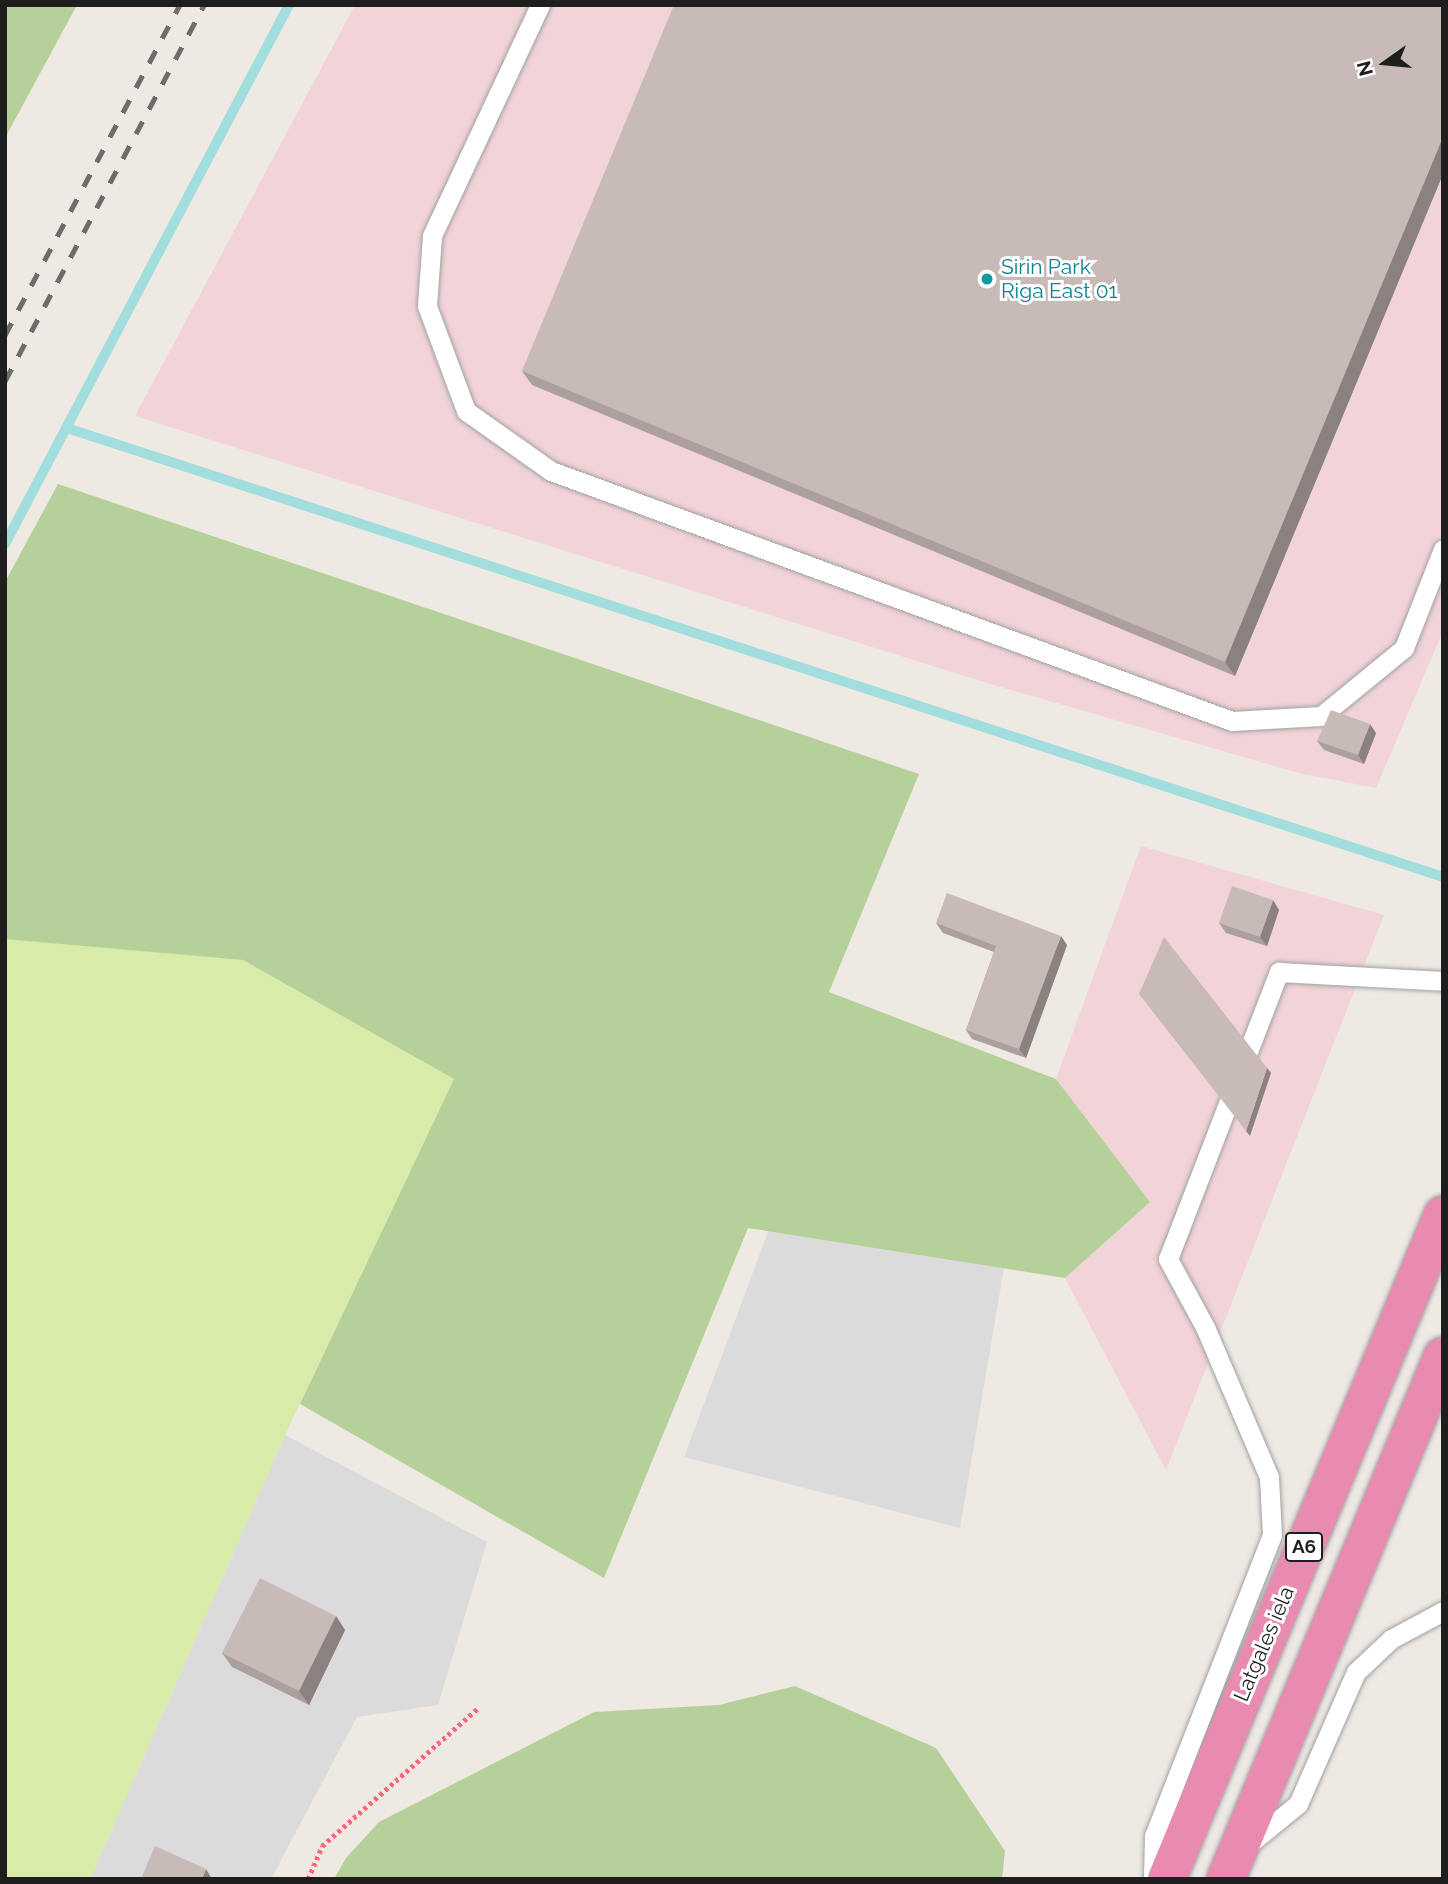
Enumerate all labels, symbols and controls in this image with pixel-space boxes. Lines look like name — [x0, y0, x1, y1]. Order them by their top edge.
north arrow — [1350, 28, 1420, 98]
text: N — [1352, 59, 1377, 78]
place label: Sirin Park Riga East 01 — [1001, 254, 1118, 304]
marker: Sirin Park Riga East 01 — [979, 271, 995, 287]
road number: A6 — [1285, 1532, 1323, 1562]
street label: Latgales iela — [1228, 1583, 1300, 1705]

